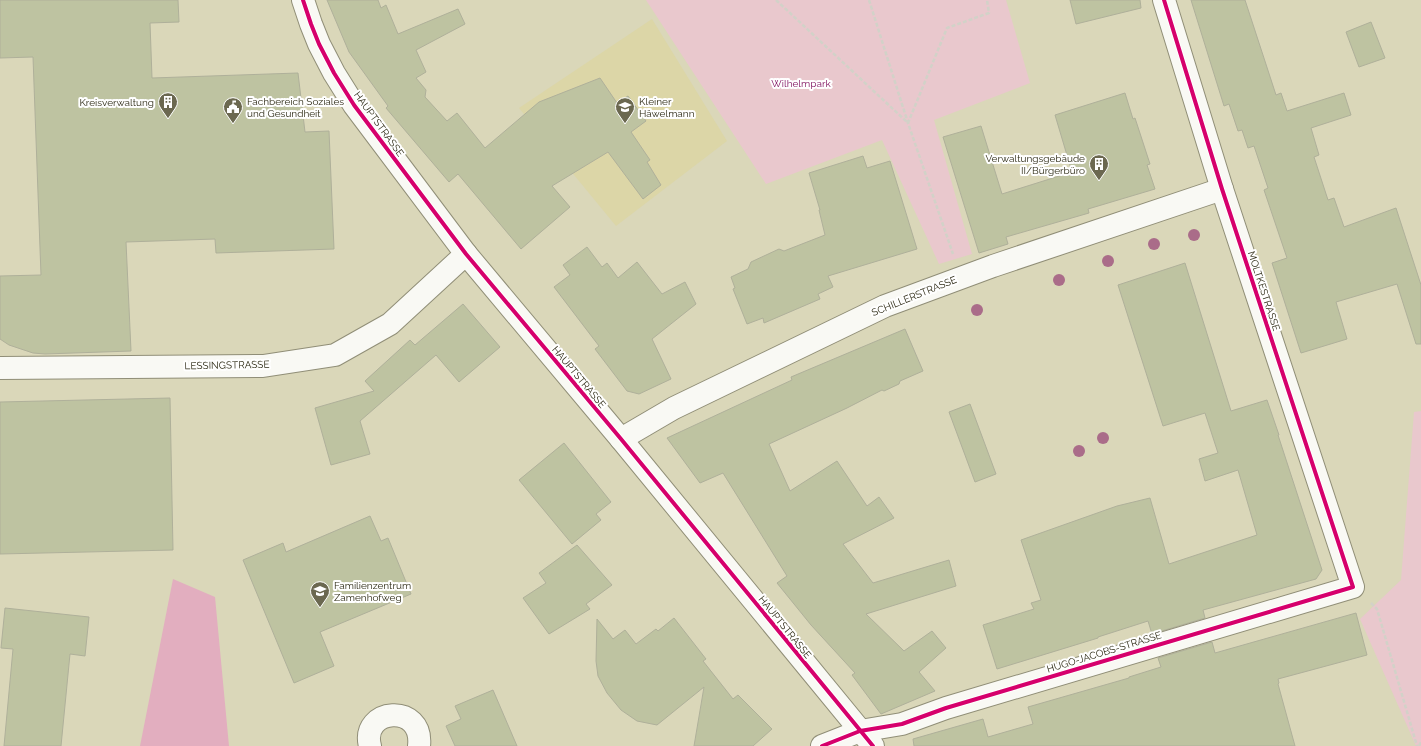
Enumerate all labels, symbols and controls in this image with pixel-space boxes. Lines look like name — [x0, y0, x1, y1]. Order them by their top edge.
park label: Wilhelmpark — [771, 78, 831, 89]
street label: HAUPTSTRASSE — [352, 90, 406, 158]
building icon: Kreisverwaltung — [157, 91, 179, 119]
public building icon: Fachbereich Soziales und Gesundheit — [222, 96, 244, 124]
place label: Fachbereich Soziales und Gesundheit — [247, 96, 344, 119]
school or university icon: Kleiner Häwelmann — [614, 96, 636, 124]
place label: Kleiner Häwelmann — [639, 96, 695, 119]
place label: Kreisverwaltung — [79, 97, 154, 108]
place label: Verwaltungsgebäude II/Bürgerbüro — [985, 153, 1085, 176]
building icon: Verwaltungsgebäude II/Bürgerbüro — [1088, 153, 1110, 181]
street label: MOLTKESTRASSE — [1246, 250, 1282, 332]
street label: SCHILLERSTRASSE — [870, 274, 958, 318]
street label: HAUPTSTRASSE — [550, 344, 608, 410]
street label: LESSINGSTRASSE — [184, 359, 270, 371]
school or university icon: Familienzentrum Zamenhofweg — [309, 580, 331, 608]
place label: Familienzentrum Zamenhofweg — [334, 580, 411, 603]
street label: HAUPTSTRASSE — [756, 594, 814, 660]
street label: HUGO-JACOBS-STRASSE — [1045, 629, 1163, 675]

